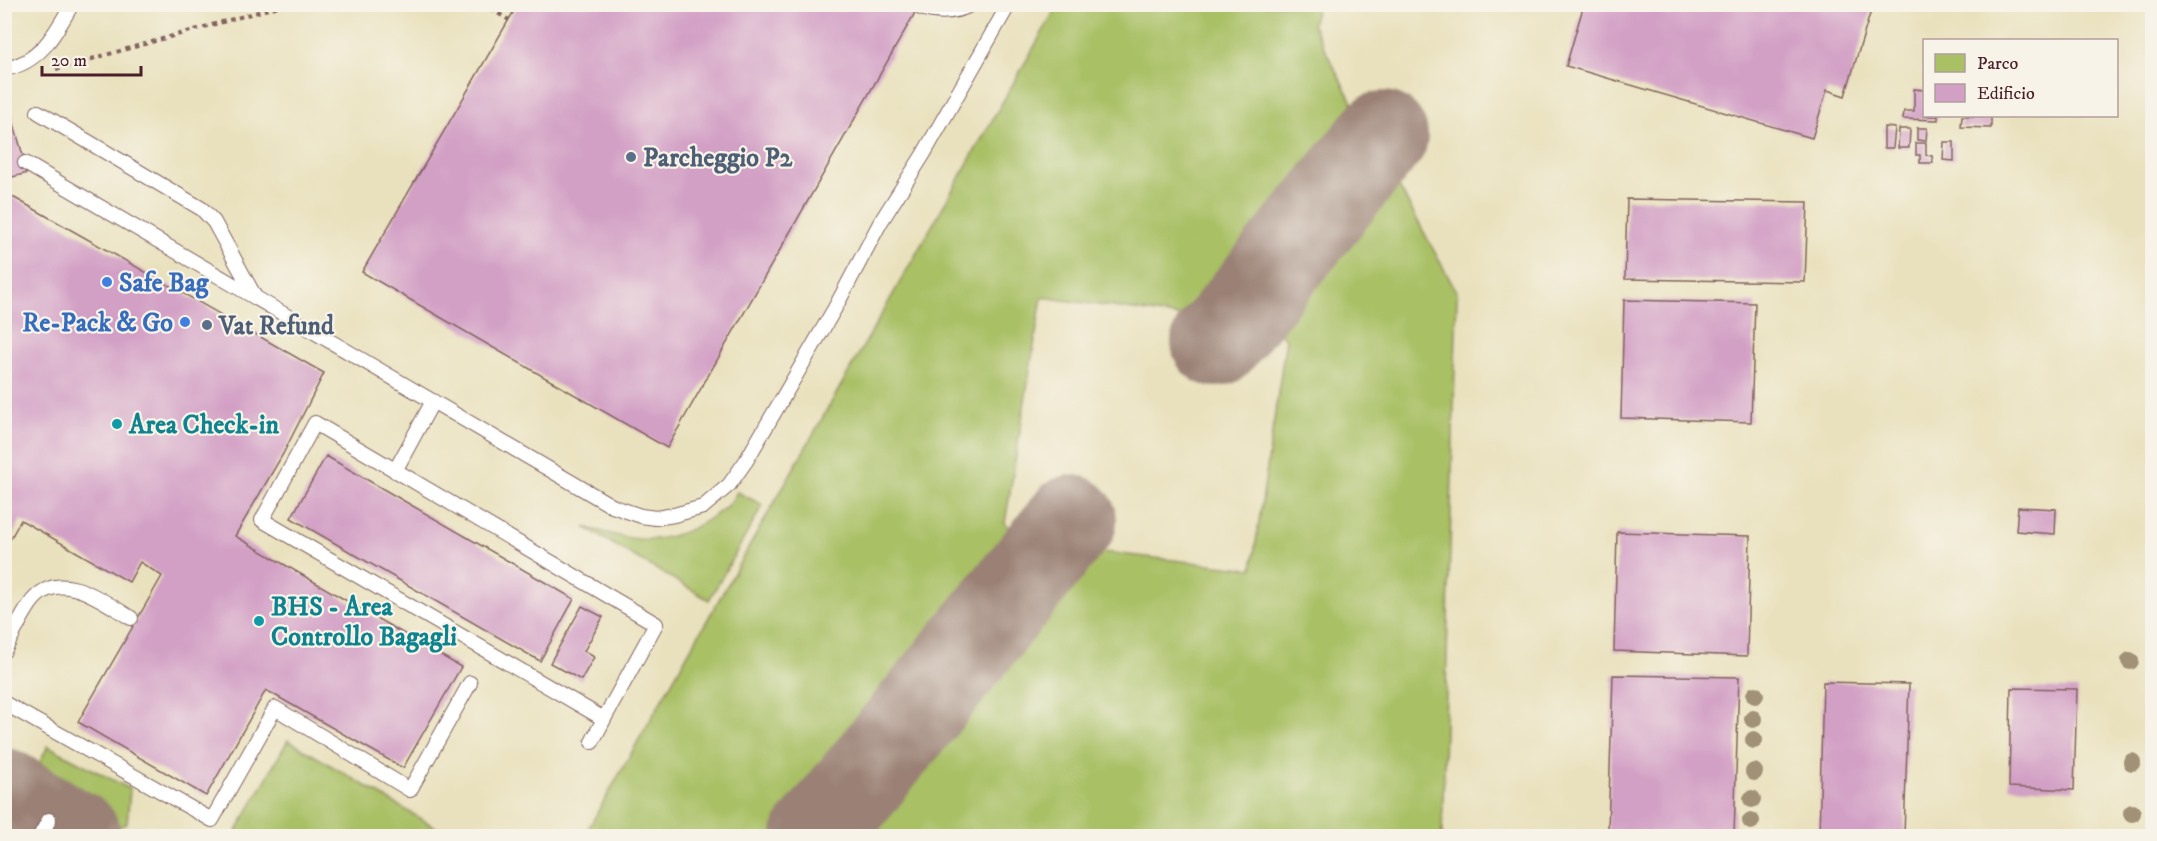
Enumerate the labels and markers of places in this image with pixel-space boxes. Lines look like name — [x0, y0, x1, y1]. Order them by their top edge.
place label: Parcheggio P2 — [643, 142, 794, 175]
marker: Parcheggio P2 — [624, 150, 638, 164]
place label: Safe Bag — [119, 267, 210, 300]
marker: Safe Bag — [100, 275, 114, 289]
place label: Re-Pack & Go — [22, 307, 173, 340]
place label: Vat Refund — [218, 310, 335, 343]
marker: Re-Pack & Go — [178, 315, 192, 329]
marker: Vat Refund — [200, 318, 214, 332]
place label: Area Check-in — [128, 409, 280, 442]
marker: Area Check-in — [110, 417, 124, 431]
place label: BHS - Area Controllo Bagagli — [271, 591, 457, 654]
marker: BHS - Area Controllo Bagagli — [252, 614, 266, 628]

